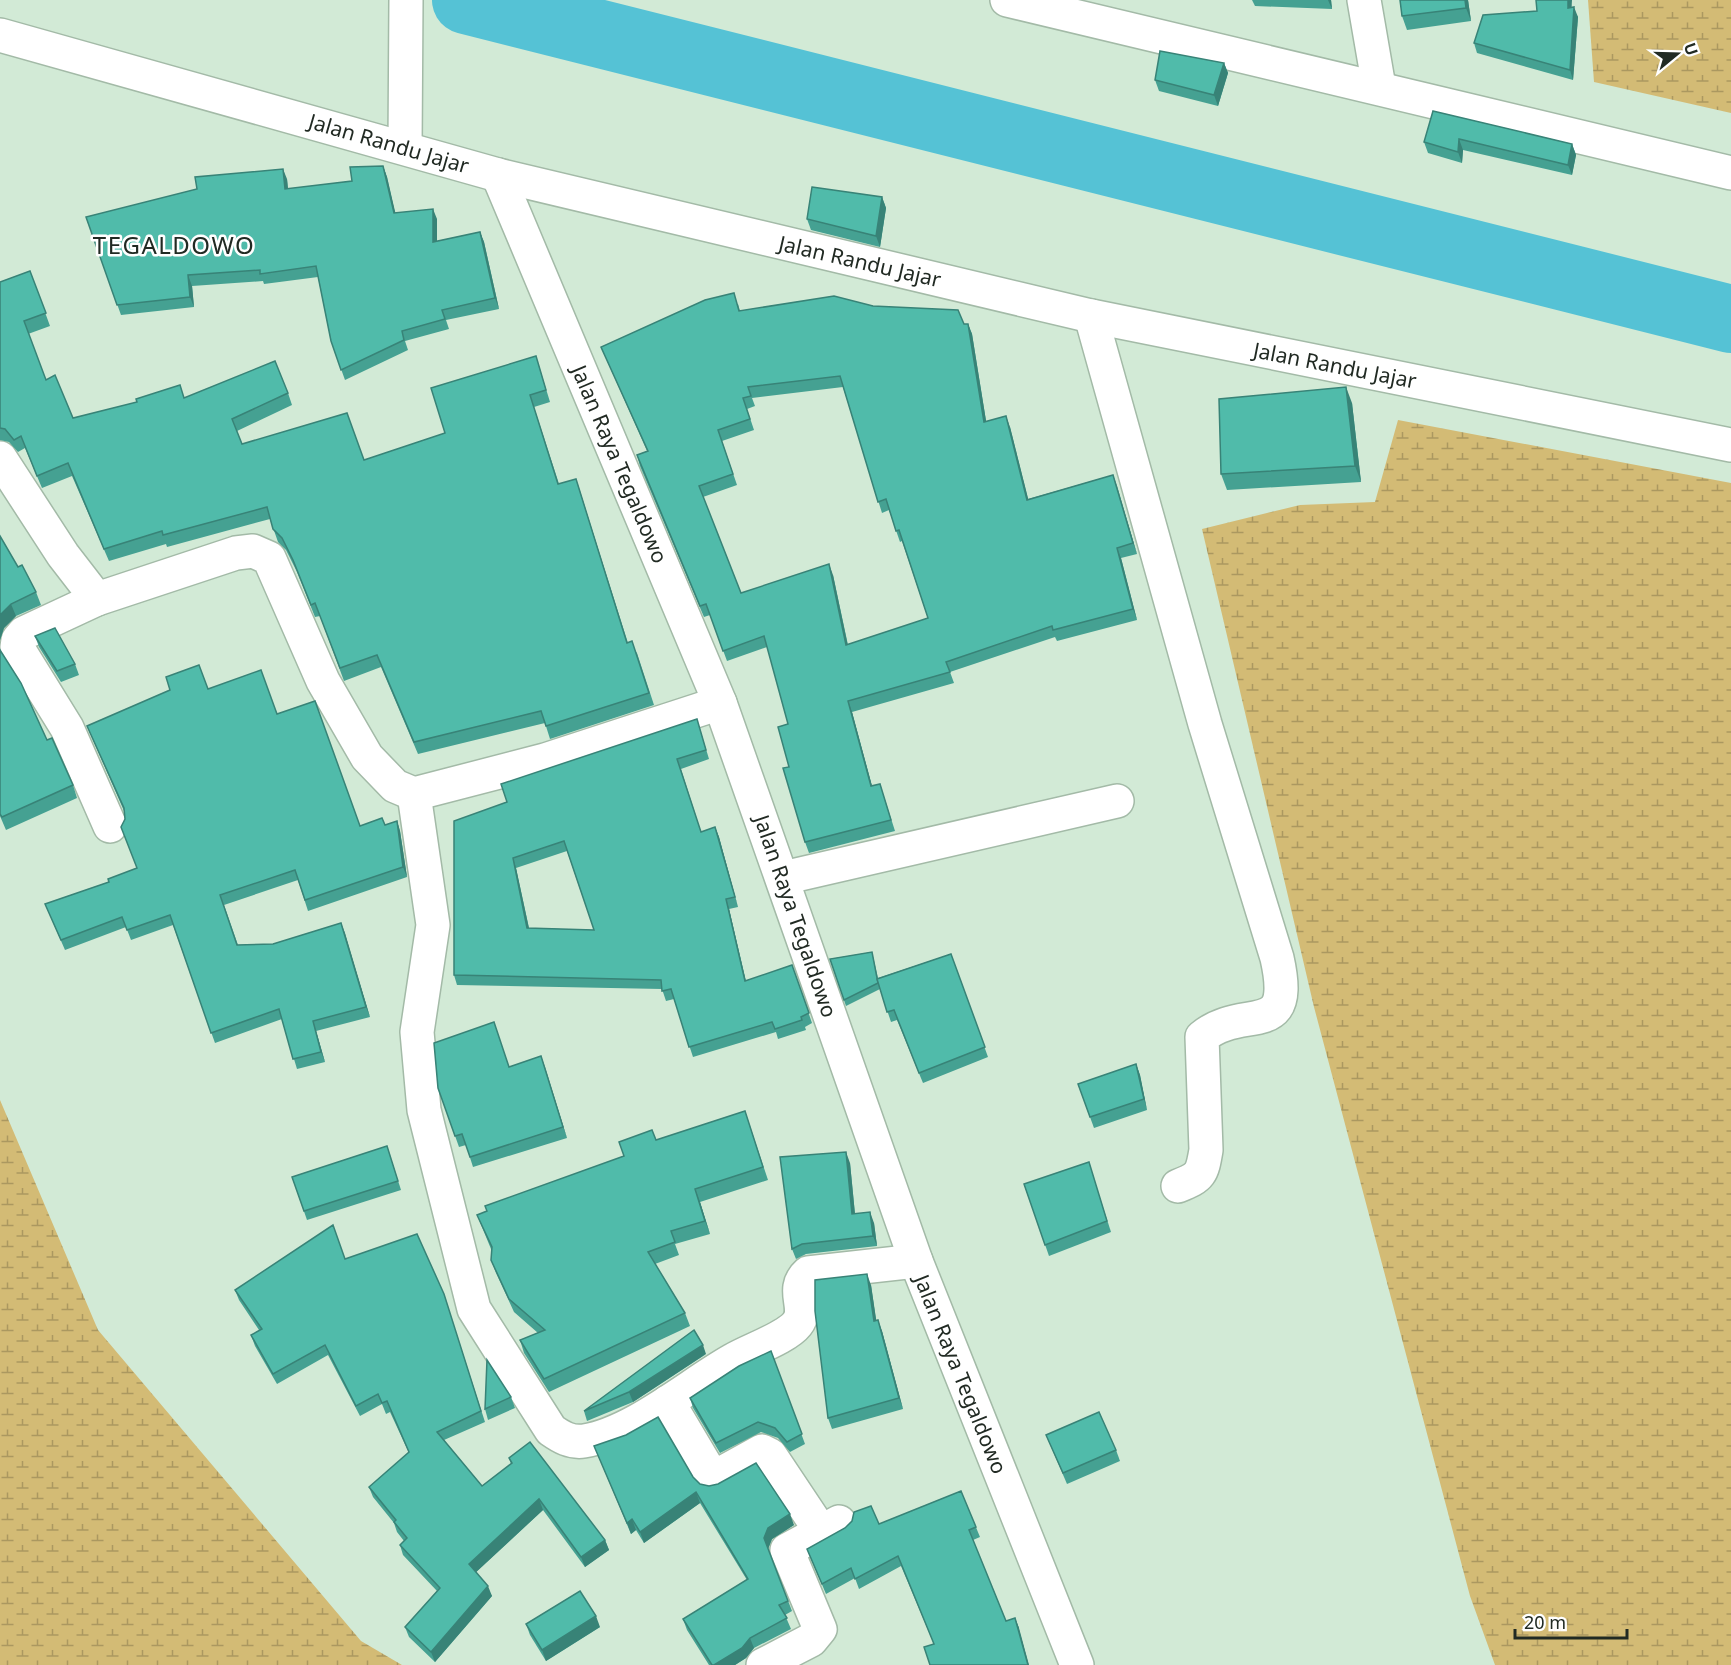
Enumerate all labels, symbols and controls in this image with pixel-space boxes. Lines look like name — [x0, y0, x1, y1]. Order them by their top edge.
north arrow — [1647, 24, 1707, 84]
text: U — [1679, 40, 1704, 58]
street label: Jalan Randu Jajar — [304, 106, 473, 179]
district label: TEGALDOWO — [93, 228, 255, 261]
street label: Jalan Randu Jajar — [774, 228, 944, 293]
street label: Jalan Randu Jajar — [1249, 335, 1419, 395]
street label: Jalan Raya Tegaldowo — [565, 359, 674, 567]
street label: Jalan Raya Tegaldowo — [748, 809, 844, 1021]
street label: Jalan Raya Tegaldowo — [907, 1268, 1014, 1478]
scale bar — [1515, 1602, 1628, 1640]
text: 20 m — [1524, 1610, 1566, 1634]

